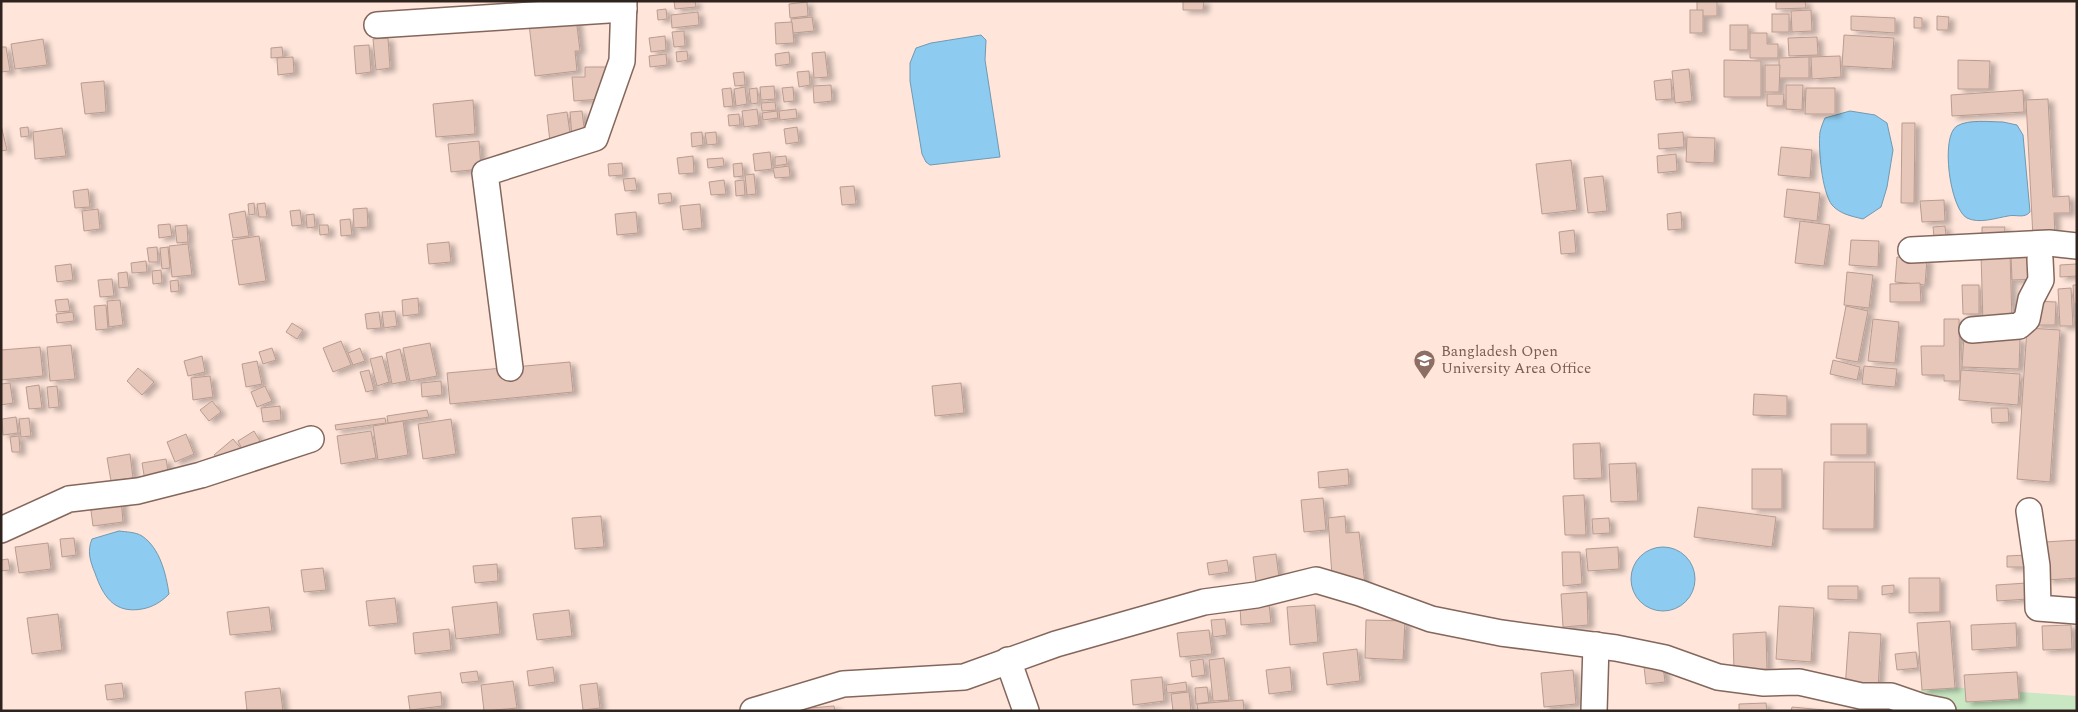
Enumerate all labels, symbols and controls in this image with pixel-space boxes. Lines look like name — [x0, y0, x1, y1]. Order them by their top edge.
place label: Bangladesh Open University Area Office — [1441, 340, 1591, 380]
school or university icon: Bangladesh Open University Area Office — [1413, 348, 1437, 379]

